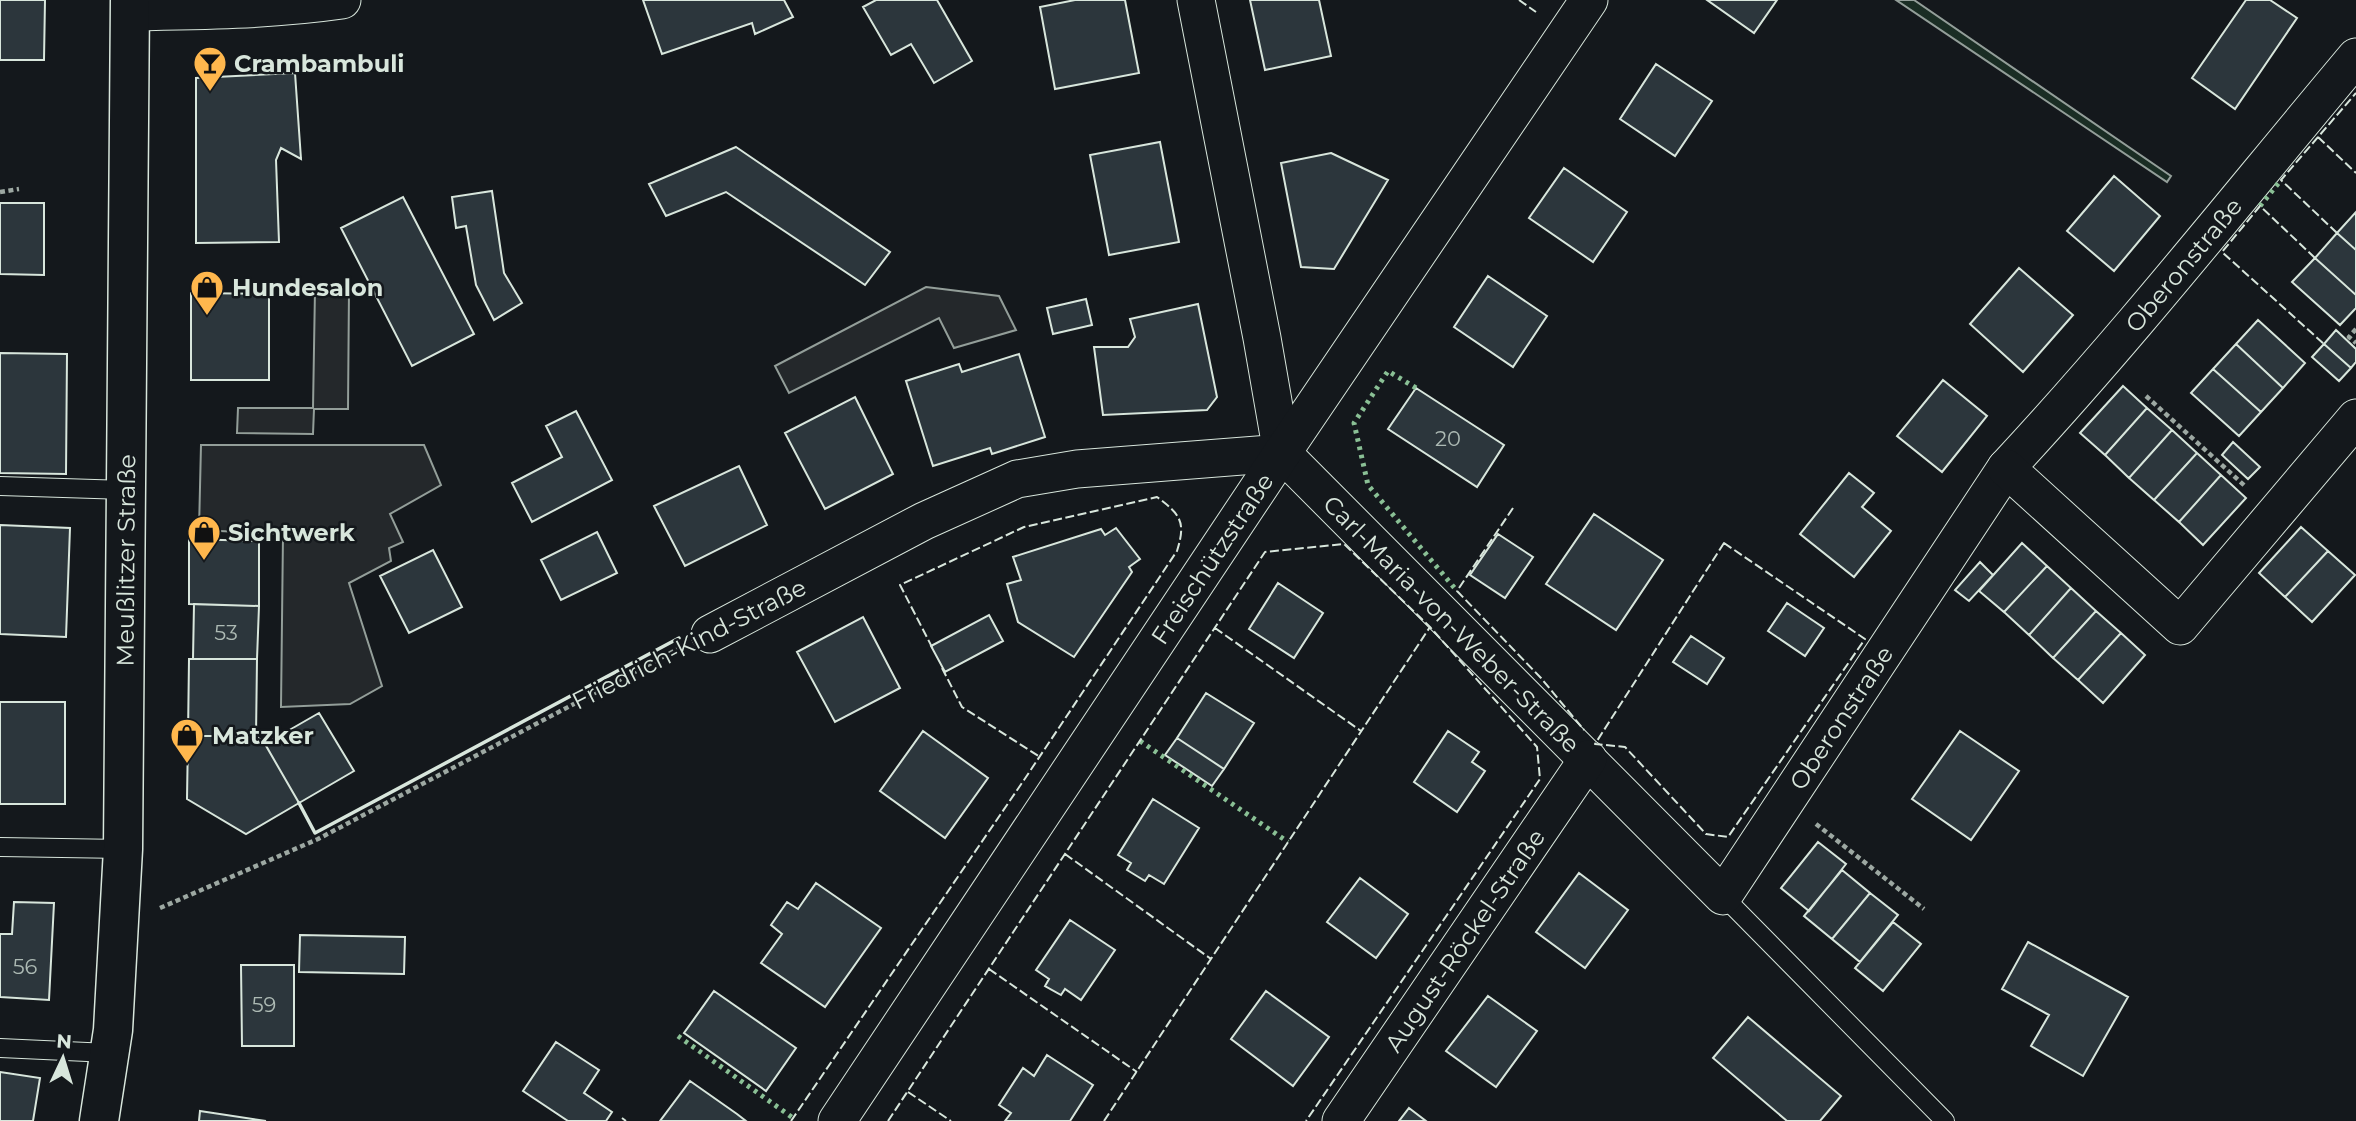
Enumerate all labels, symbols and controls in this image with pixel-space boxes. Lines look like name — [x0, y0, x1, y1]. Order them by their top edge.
bar icon: Crambambuli — [191, 44, 229, 93]
place label: Crambambuli — [234, 49, 405, 78]
street label: Oberonstraße — [2119, 192, 2248, 338]
shop icon: Hundesalon — [188, 268, 226, 317]
place label: Hundesalon — [232, 273, 383, 302]
house number: 20 — [1435, 426, 1461, 451]
street label: Meußlitzer Straße — [110, 454, 141, 667]
street label: Freischützstraße — [1144, 467, 1279, 649]
street label: Carl-Maria-von-Weber-Straße — [1318, 489, 1586, 758]
shop icon: Sichtwerk — [185, 513, 223, 562]
place label: Sichtwerk — [228, 518, 355, 547]
street label: Friedrich-Kind-Straße — [567, 572, 811, 716]
house number: 53 — [214, 620, 238, 645]
street label: Oberonstraße — [1783, 640, 1899, 795]
shop icon: Matzker — [168, 716, 206, 765]
place label: Matzker — [212, 721, 314, 750]
street label: August-Röckel-Straße — [1378, 823, 1551, 1057]
house number: 56 — [13, 954, 38, 979]
house number: 59 — [252, 992, 276, 1017]
north arrow — [28, 1023, 98, 1093]
text: N — [56, 1030, 73, 1054]

